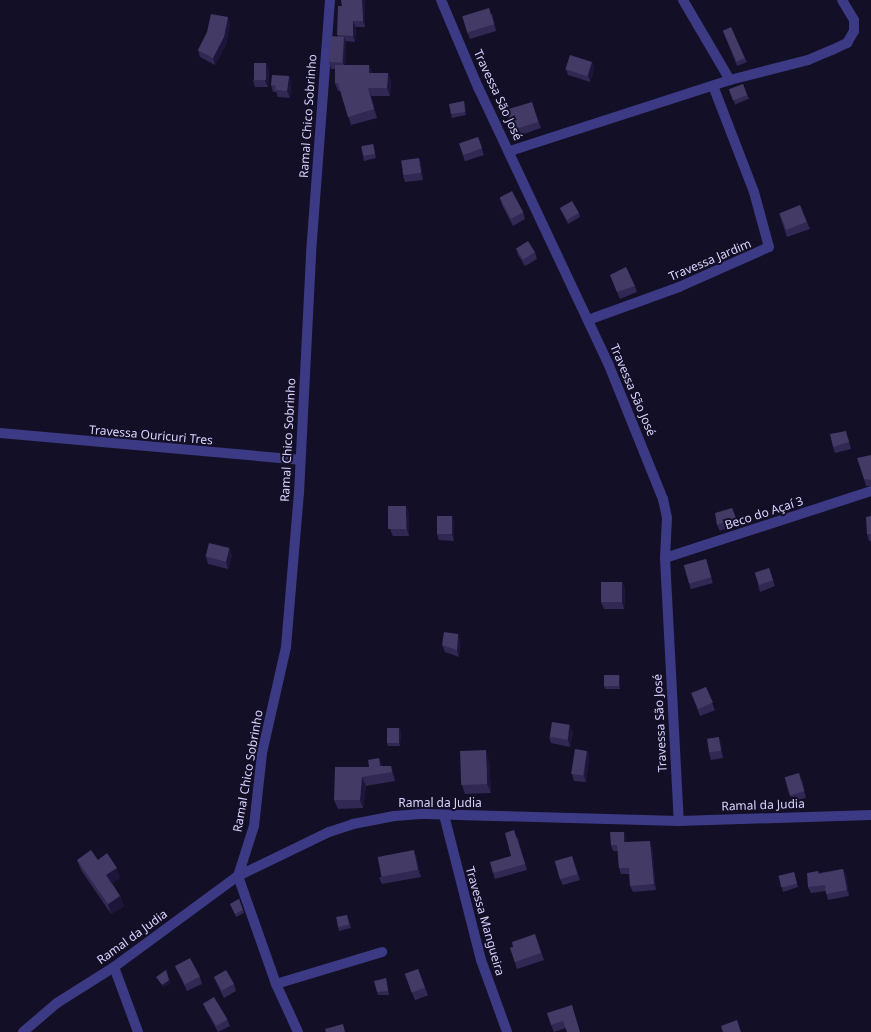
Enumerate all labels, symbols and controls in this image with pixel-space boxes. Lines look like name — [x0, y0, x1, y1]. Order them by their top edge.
street label: Travessa São José — [471, 47, 525, 143]
street label: Ramal Chico Sobrinho — [296, 54, 320, 178]
street label: Travessa Jardim — [667, 236, 753, 284]
street label: Travessa São José — [607, 342, 659, 438]
street label: Ramal Chico Sobrinho — [278, 378, 298, 502]
street label: Travessa Ouricuri Tres — [88, 422, 214, 448]
street label: Beco do Açaí 3 — [723, 494, 805, 532]
street label: Travessa São José — [650, 673, 670, 773]
street label: Ramal Chico Sobrinho — [230, 709, 266, 833]
street label: Ramal da Judia — [398, 796, 482, 810]
street label: Ramal da Judia — [721, 796, 805, 814]
street label: Travessa Mangueira — [463, 865, 507, 977]
street label: Ramal da Judia — [94, 907, 170, 967]

